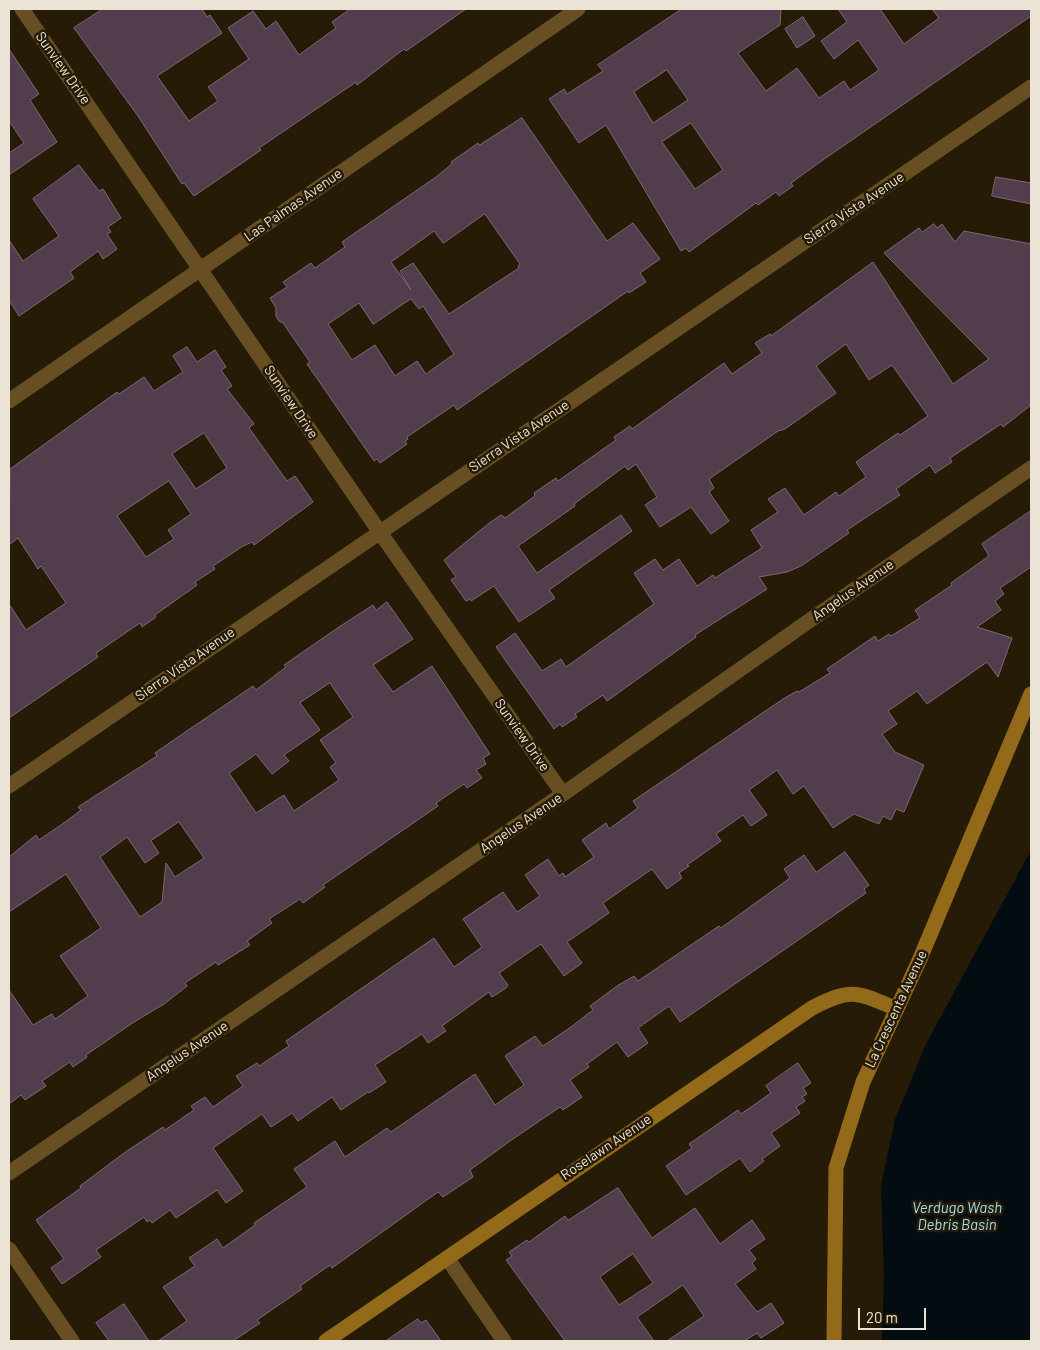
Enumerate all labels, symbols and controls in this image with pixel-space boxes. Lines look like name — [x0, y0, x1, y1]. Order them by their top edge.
street label: Sunview Drive — [32, 28, 94, 108]
street label: Las Palmas Avenue — [241, 165, 345, 245]
street label: Sierra Vista Avenue — [801, 168, 907, 248]
street label: Sunview Drive — [260, 362, 322, 442]
street label: Sierra Vista Avenue — [466, 396, 572, 476]
street label: Angelus Avenue — [809, 556, 897, 624]
street label: Sierra Vista Avenue — [132, 623, 238, 705]
street label: Sunview Drive — [491, 695, 553, 775]
street label: Angelus Avenue — [477, 789, 565, 857]
street label: La Crescenta Avenue — [861, 948, 931, 1070]
street label: Angelus Avenue — [143, 1017, 231, 1085]
street label: Roselawn Avenue — [558, 1111, 654, 1183]
water label: Verdugo Wash Debris Basin — [912, 1199, 1002, 1234]
scale bar — [860, 1298, 928, 1330]
text: 20 m — [866, 1308, 898, 1326]

